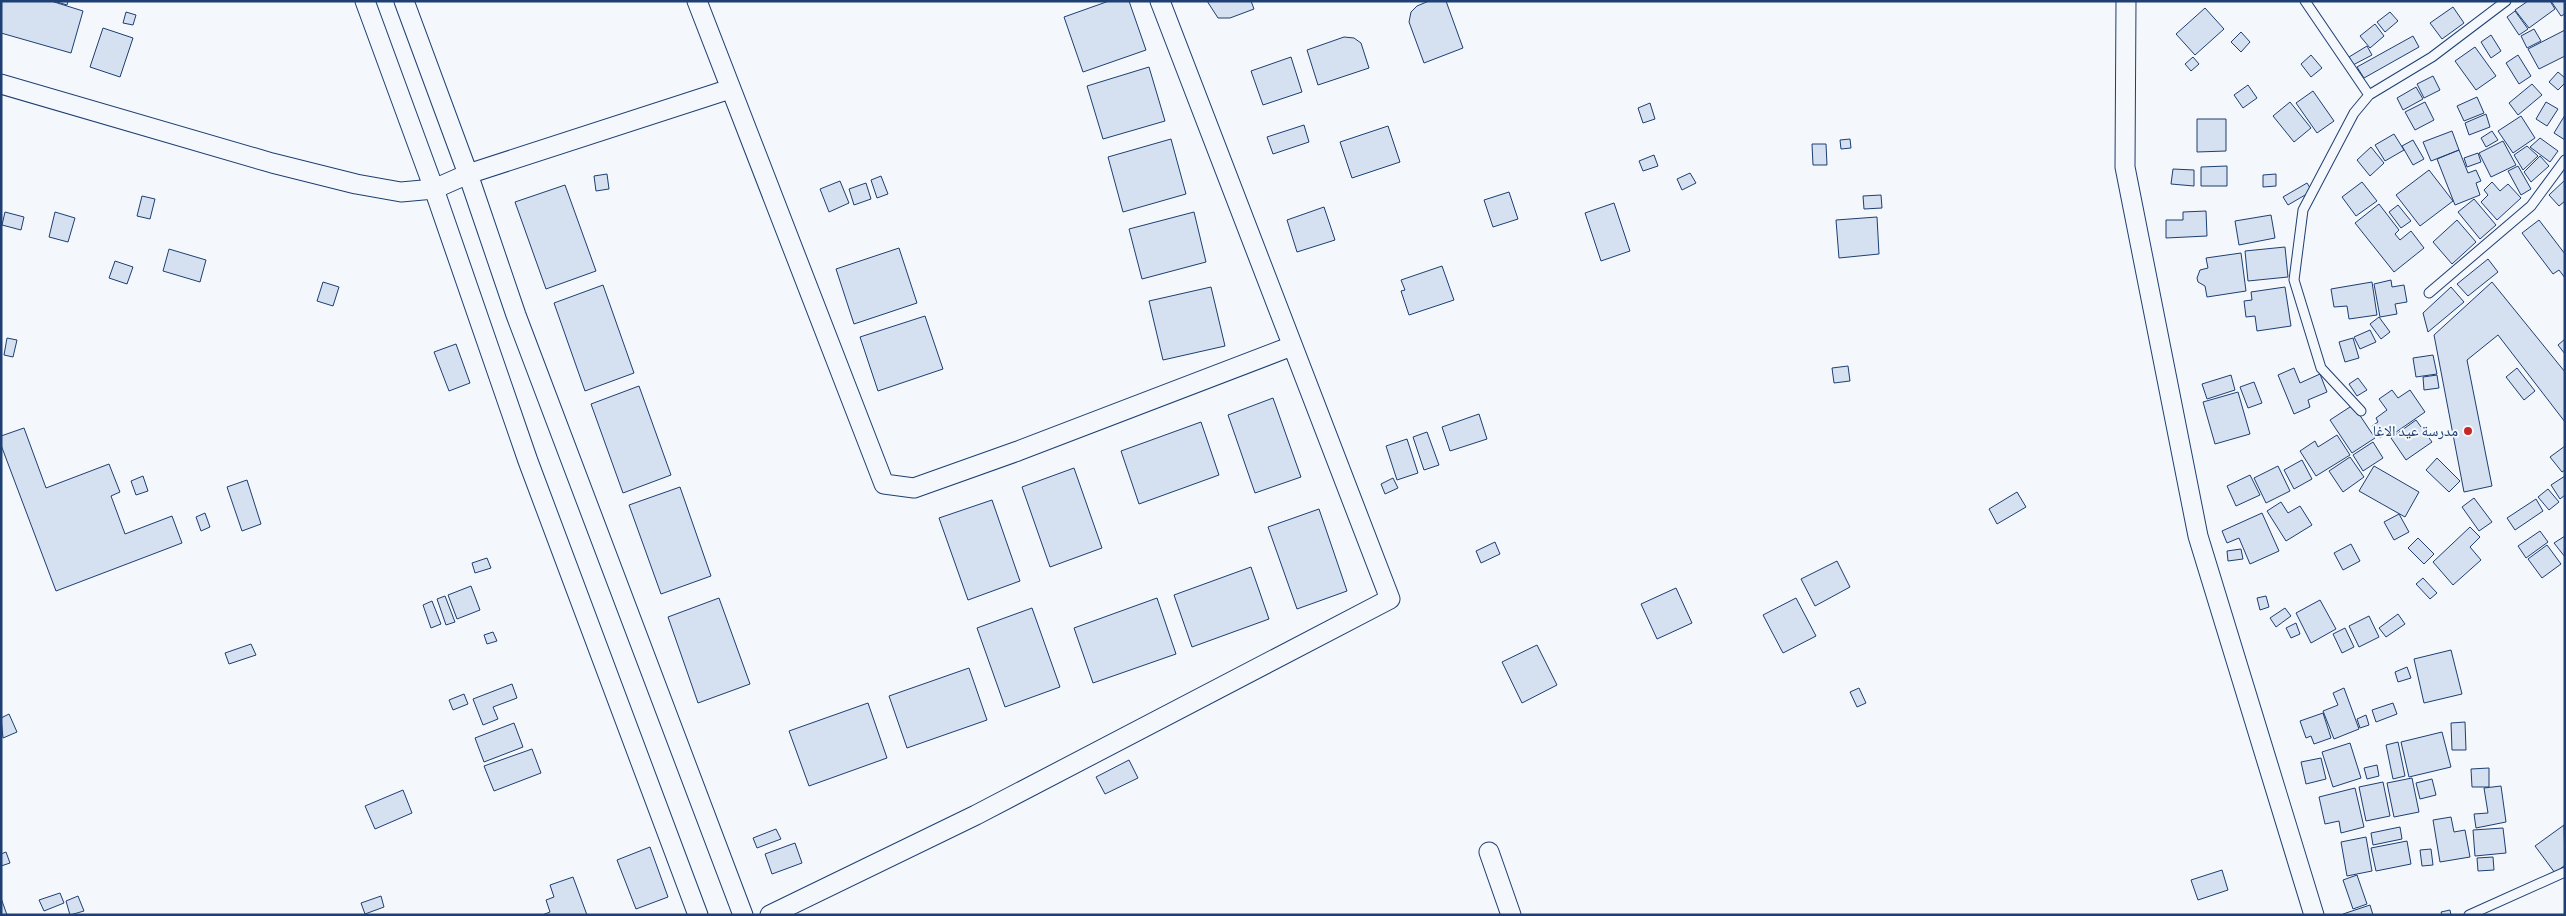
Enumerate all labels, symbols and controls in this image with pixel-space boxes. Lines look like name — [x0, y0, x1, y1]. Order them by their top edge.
place label: مدرسة عيد الاغا — [2373, 421, 2458, 442]
marker: مدرسة عيد الاغا — [2462, 425, 2474, 437]

